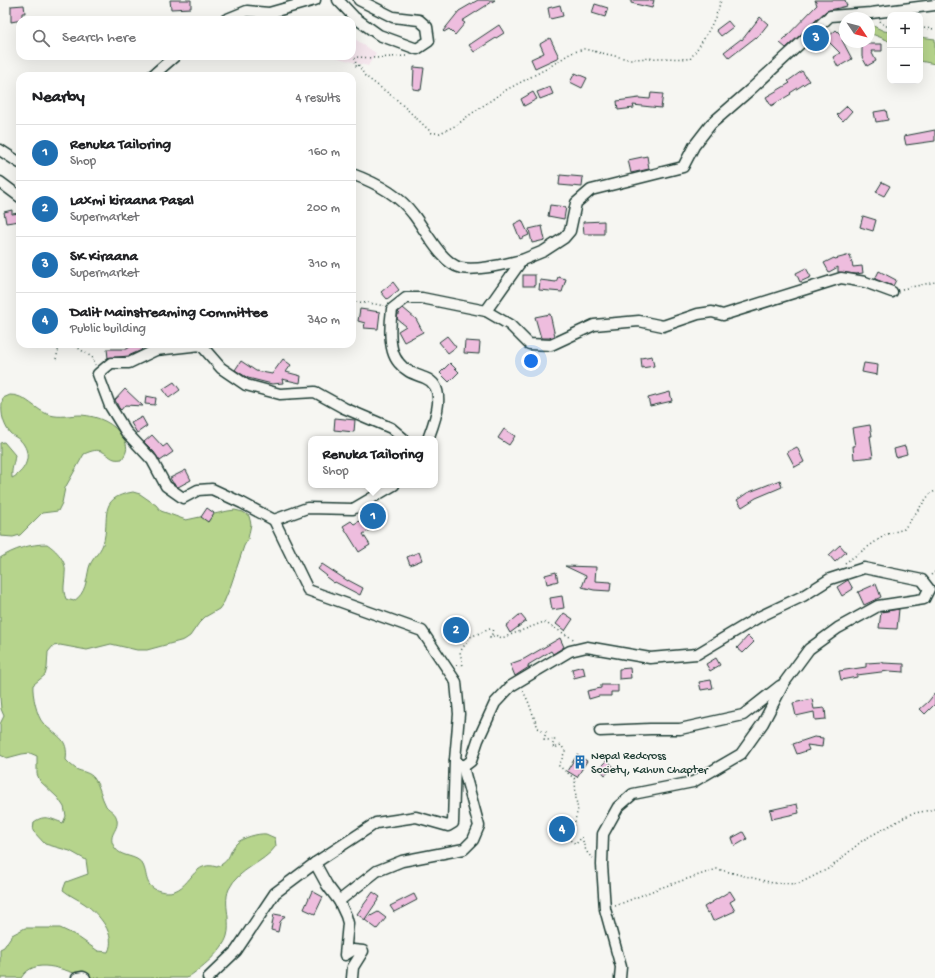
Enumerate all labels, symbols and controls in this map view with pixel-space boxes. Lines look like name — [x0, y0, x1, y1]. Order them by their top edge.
north arrow — [839, 12, 875, 48]
map controls — [887, 12, 923, 84]
button: + — [887, 12, 923, 48]
search box — [16, 16, 356, 60]
pin: 3 — [803, 23, 829, 53]
icon: search — [30, 27, 52, 49]
text: Search here — [62, 29, 136, 47]
button: − — [887, 48, 923, 84]
text: Nearby — [32, 88, 85, 108]
text: 4 results — [296, 91, 340, 106]
text: Renuka Tailoring — [70, 136, 171, 154]
text: 1 — [42, 145, 48, 160]
text: 160 m — [308, 145, 340, 160]
text: Shop — [70, 154, 96, 169]
text: Laxmi kiraana Pasal — [70, 192, 194, 210]
text: 2 — [42, 201, 48, 216]
text: 200 m — [307, 201, 340, 216]
text: Supermarket — [70, 210, 139, 225]
text: SK Kiraana — [70, 248, 138, 266]
text: 3 — [42, 257, 48, 272]
text: 310 m — [308, 257, 340, 272]
text: Supermarket — [70, 266, 139, 281]
text: Dalit Mainstreaming Committee — [70, 304, 268, 322]
text: 4 — [42, 313, 48, 328]
text: 340 m — [307, 313, 340, 328]
text: Public building — [70, 322, 146, 337]
your location — [521, 351, 541, 371]
popup — [308, 436, 438, 488]
text: Renuka Tailoring — [323, 446, 424, 464]
text: Shop — [323, 464, 349, 479]
pin: 1 — [360, 501, 386, 531]
pin: 2 — [443, 615, 469, 645]
place label: Nepal Redcross Society, Kahun Chapter — [591, 750, 710, 778]
building icon: Nepal Redcross Society, Kahun Chapter — [572, 754, 588, 770]
pin: 4 — [549, 814, 575, 844]

